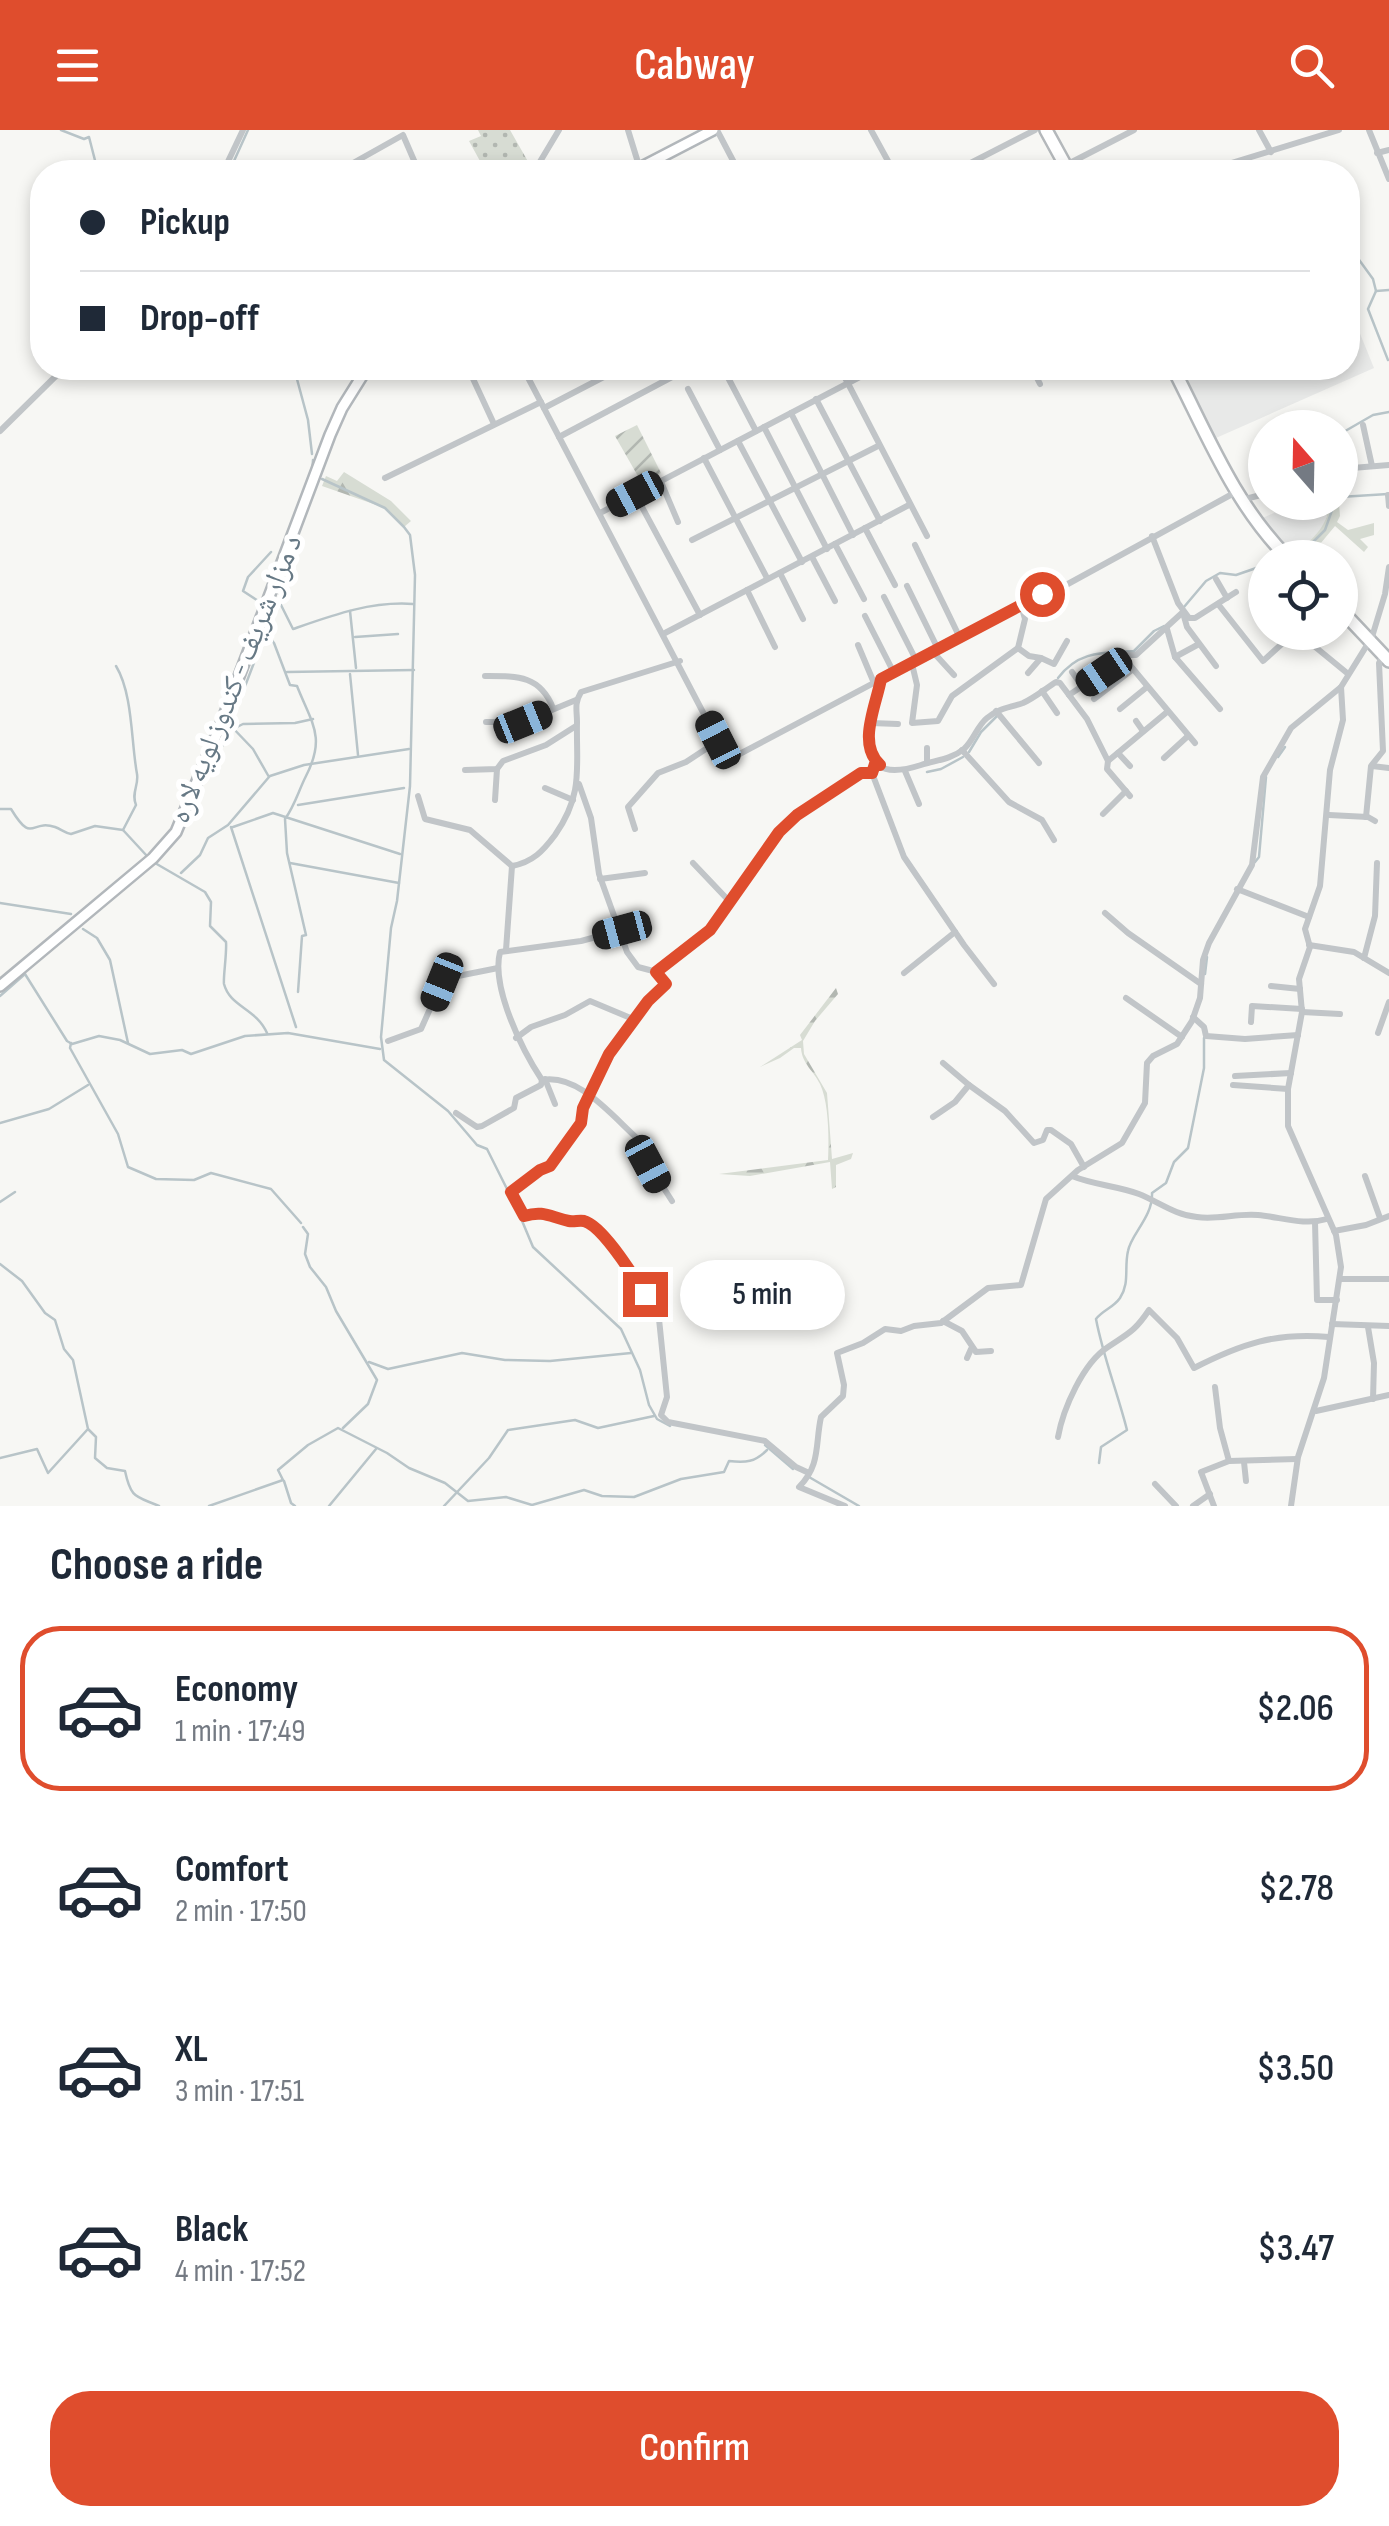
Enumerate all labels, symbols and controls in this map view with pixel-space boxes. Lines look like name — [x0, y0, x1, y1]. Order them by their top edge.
icon: menu — [50, 38, 105, 93]
text: Cabway — [634, 38, 755, 93]
icon: search — [1284, 38, 1339, 93]
text: Pickup — [140, 200, 230, 245]
text: Drop-off — [140, 296, 259, 341]
north arrow — [1248, 410, 1358, 520]
map controls — [1248, 410, 1358, 650]
car — [601, 467, 669, 521]
street label: د مزار شریف - کندوز لویه لاره — [162, 530, 310, 828]
button: locate — [1248, 540, 1358, 650]
route start — [1020, 572, 1065, 617]
car — [1071, 643, 1137, 701]
car — [490, 697, 556, 747]
car — [691, 706, 745, 774]
car — [589, 908, 655, 952]
car — [417, 949, 467, 1015]
car — [621, 1130, 675, 1198]
callout: 5 min — [680, 1259, 845, 1329]
route end — [623, 1272, 668, 1317]
text: 5 min — [733, 1275, 792, 1314]
text: Choose a ride — [50, 1538, 263, 1593]
icon: car — [55, 1664, 145, 1754]
text: Economy — [175, 1667, 298, 1712]
text: $2.06 — [1257, 1686, 1334, 1731]
text: 1 min · 17:49 — [175, 1712, 305, 1751]
icon: car — [55, 1844, 145, 1934]
text: Comfort — [175, 1847, 289, 1892]
text: $2.78 — [1259, 1866, 1334, 1911]
text: 2 min · 17:50 — [175, 1892, 307, 1931]
icon: car — [55, 2024, 145, 2114]
text: XL — [175, 2027, 208, 2072]
text: $3.50 — [1257, 2046, 1334, 2091]
text: 3 min · 17:51 — [175, 2072, 304, 2111]
icon: car — [55, 2204, 145, 2294]
text: Black — [175, 2207, 248, 2252]
text: $3.47 — [1258, 2226, 1334, 2271]
text: 4 min · 17:52 — [175, 2252, 306, 2291]
button: Confirm — [50, 2391, 1339, 2506]

